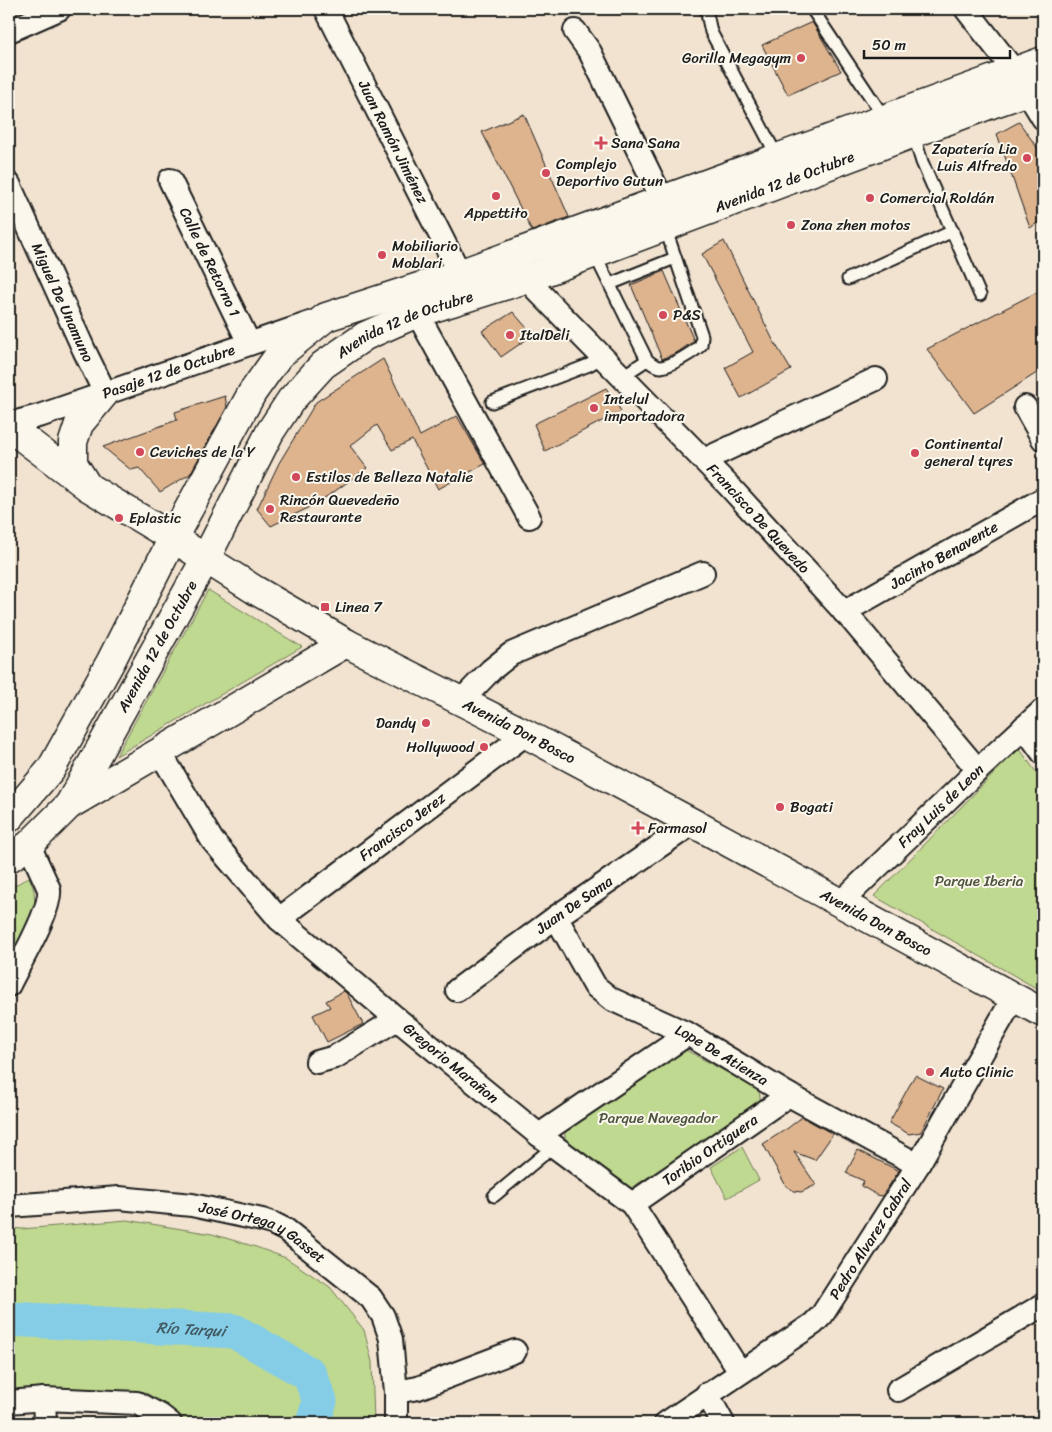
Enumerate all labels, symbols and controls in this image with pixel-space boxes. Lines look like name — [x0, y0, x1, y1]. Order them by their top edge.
scale bar — [864, 28, 1011, 60]
text: 50 m — [872, 32, 907, 58]
place label: Gorilla Megagym — [682, 45, 791, 71]
marker: Gorilla Megagym — [795, 52, 807, 64]
street label: Juan Ramón Jiménez — [351, 75, 436, 209]
place label: Sana Sana — [611, 130, 681, 156]
place label: Zapatería Lia Luis Alfredo — [932, 136, 1017, 179]
marker: Sana Sana — [595, 137, 607, 149]
street label: Avenida 12 de Octubre — [710, 144, 858, 220]
place label: Complejo Deportivo Gutun — [556, 151, 663, 194]
marker: Zapatería Lia Luis Alfredo — [1021, 152, 1033, 164]
marker: Complejo Deportivo Gutun — [540, 167, 552, 179]
place label: Comercial Roldán — [880, 185, 994, 211]
marker: Appettito — [490, 190, 502, 202]
marker: Comercial Roldán — [864, 192, 876, 204]
place label: Appettito — [463, 200, 528, 226]
street label: Calle de Retorno 1 — [172, 203, 247, 321]
place label: Zona zhen motos — [801, 212, 910, 238]
marker: Zona zhen motos — [785, 219, 797, 231]
place label: Mobiliario Moblari — [392, 233, 458, 276]
street label: Miguel De Unamuno — [24, 238, 101, 367]
marker: Mobiliario Moblari — [376, 249, 388, 261]
street label: Avenida 12 de Octubre — [330, 283, 476, 366]
place label: P&S — [673, 302, 702, 328]
marker: P&S — [657, 309, 669, 321]
place label: ItalDeli — [519, 322, 570, 348]
marker: ItalDeli — [504, 329, 516, 341]
street label: Pasaje 12 de Octubre — [99, 337, 238, 406]
place label: Intelul importadora — [603, 386, 685, 429]
marker: Intelul importadora — [588, 402, 600, 414]
place label: Continental general tyres — [924, 431, 1013, 474]
place label: Ceviches de la Y — [150, 439, 257, 465]
marker: Ceviches de la Y — [134, 446, 146, 458]
marker: Continental general tyres — [909, 447, 921, 459]
street label: Francisco De Quevedo — [700, 457, 817, 580]
place label: Estilos de Belleza Natalie — [306, 464, 474, 490]
marker: Estilos de Belleza Natalie — [290, 471, 302, 483]
place label: Rincón Quevedeño Restaurante — [280, 487, 400, 530]
marker: Rincón Quevedeño Restaurante — [264, 503, 276, 515]
place label: Eplastic — [129, 505, 181, 531]
marker: Eplastic — [113, 512, 125, 524]
street label: Jacinto Benavente — [884, 514, 1003, 597]
street label: Avenida 12 de Octubre — [109, 575, 204, 718]
place label: Linea 7 — [335, 594, 383, 620]
marker: Linea 7 — [319, 601, 331, 613]
street label: Avenida Don Bosco — [457, 691, 581, 771]
place label: Dandy — [376, 710, 416, 736]
marker: Dandy — [420, 717, 432, 729]
place label: Hollywood — [406, 734, 475, 760]
marker: Hollywood — [478, 741, 490, 753]
street label: Fray Luis de Leon — [891, 757, 990, 854]
street label: Francisco Jerez — [353, 785, 452, 868]
place label: Bogati — [790, 794, 834, 820]
marker: Bogati — [774, 801, 786, 813]
place label: Farmasol — [648, 815, 707, 841]
marker: Farmasol — [632, 822, 644, 834]
street label: Juan De Sama — [529, 868, 619, 942]
park label: Parque Iberia — [935, 868, 1024, 894]
street label: Avenida Don Bosco — [815, 881, 937, 964]
street label: Gregorio Marañon — [397, 1016, 505, 1110]
street label: Lope De Atienza — [671, 1017, 774, 1093]
place label: Auto Clinic — [939, 1059, 1014, 1085]
marker: Auto Clinic — [924, 1066, 936, 1078]
park label: Parque Navegador — [599, 1105, 718, 1131]
street label: Toribio Ortiguera — [657, 1107, 764, 1193]
street label: Pedro Alvarez Cabral — [822, 1173, 919, 1305]
street label: José Ortega y Gasset — [196, 1194, 332, 1270]
water label: Río Tarqui — [156, 1312, 229, 1345]

